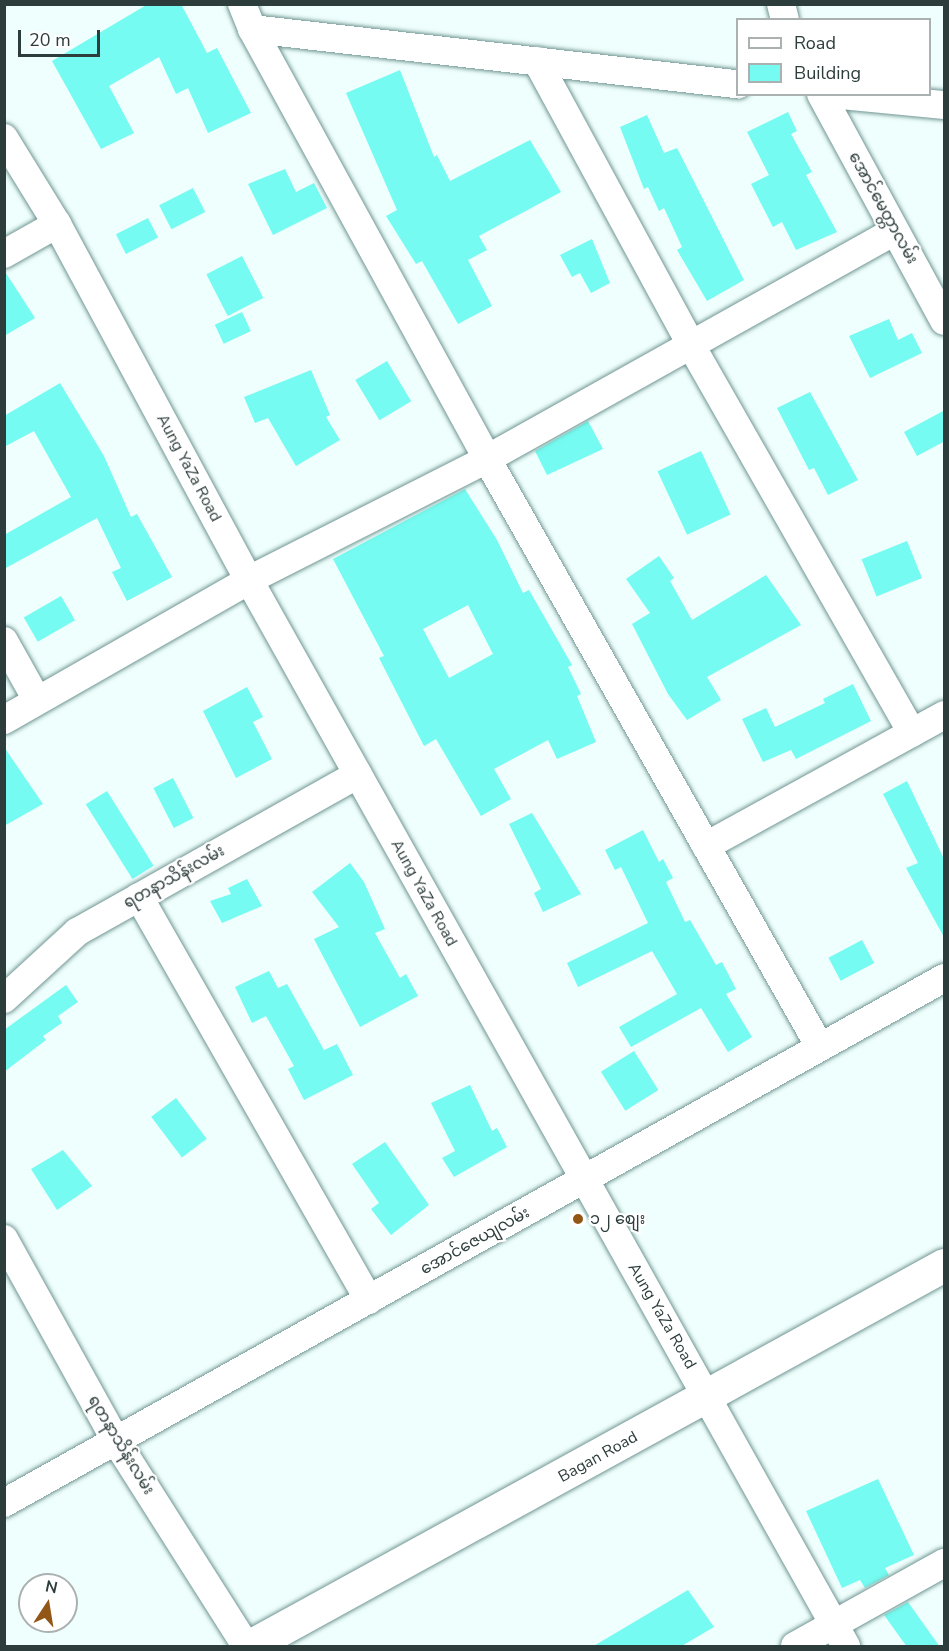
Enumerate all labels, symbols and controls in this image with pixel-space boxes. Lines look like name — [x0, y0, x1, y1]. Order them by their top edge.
scale bar — [21, 18, 104, 56]
legend — [736, 18, 931, 96]
text: 20 m — [29, 28, 71, 52]
text: Road — [794, 31, 836, 55]
text: Building — [794, 61, 861, 85]
street label: အောင်မေတ္တာလမ်း — [844, 149, 922, 267]
street label: Aung YaZa Road — [153, 411, 225, 525]
street label: Aung YaZa Road — [387, 836, 461, 950]
street label: ရတနာသိန်းလမ်း — [120, 841, 228, 913]
street label: အောင်ဇေယျလမ်း — [417, 1203, 533, 1279]
place label: ၁၂ စျေး — [590, 1209, 645, 1229]
marker: ၁၂ စျေး — [571, 1212, 585, 1226]
street label: Aung YaZa Road — [624, 1260, 700, 1372]
street label: ရတနာသိန်းလမ်း — [84, 1392, 158, 1498]
street label: Bagan Road — [555, 1427, 641, 1487]
north arrow — [18, 1573, 78, 1633]
text: N — [43, 1575, 59, 1599]

